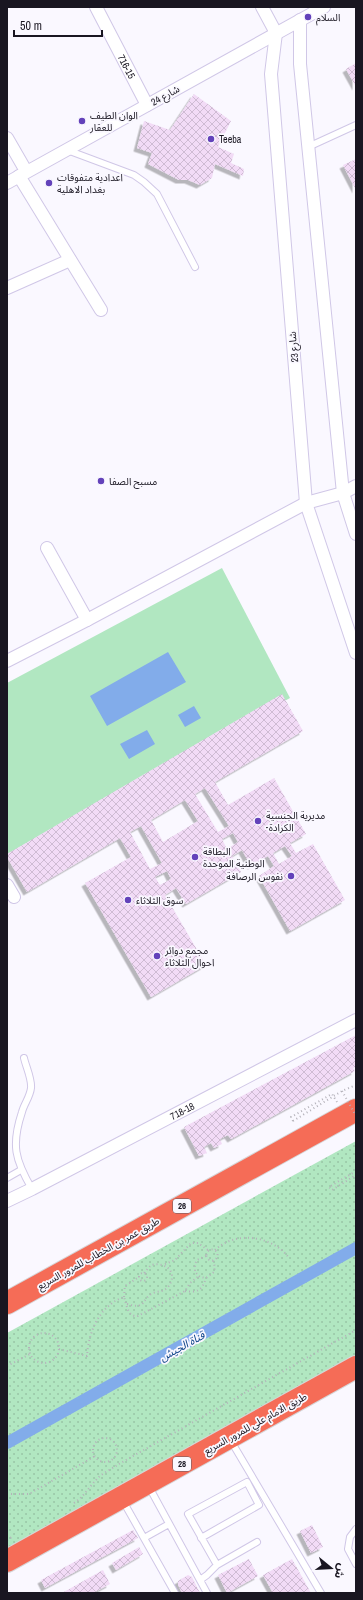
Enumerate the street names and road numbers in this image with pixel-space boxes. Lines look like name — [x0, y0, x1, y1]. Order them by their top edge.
street label: 716-15 — [115, 52, 138, 81]
street label: شارع 24 — [149, 82, 183, 109]
street label: شارع 23 — [286, 331, 302, 363]
street label: 718-18 — [168, 1099, 197, 1123]
road number: 26 — [173, 1199, 191, 1213]
street label: طريق عمر بن الخطاب للمرور السريع — [35, 1214, 162, 1293]
street label: طريق الامام علي للمرور السريع — [201, 1389, 310, 1459]
road number: 28 — [173, 1457, 191, 1471]

